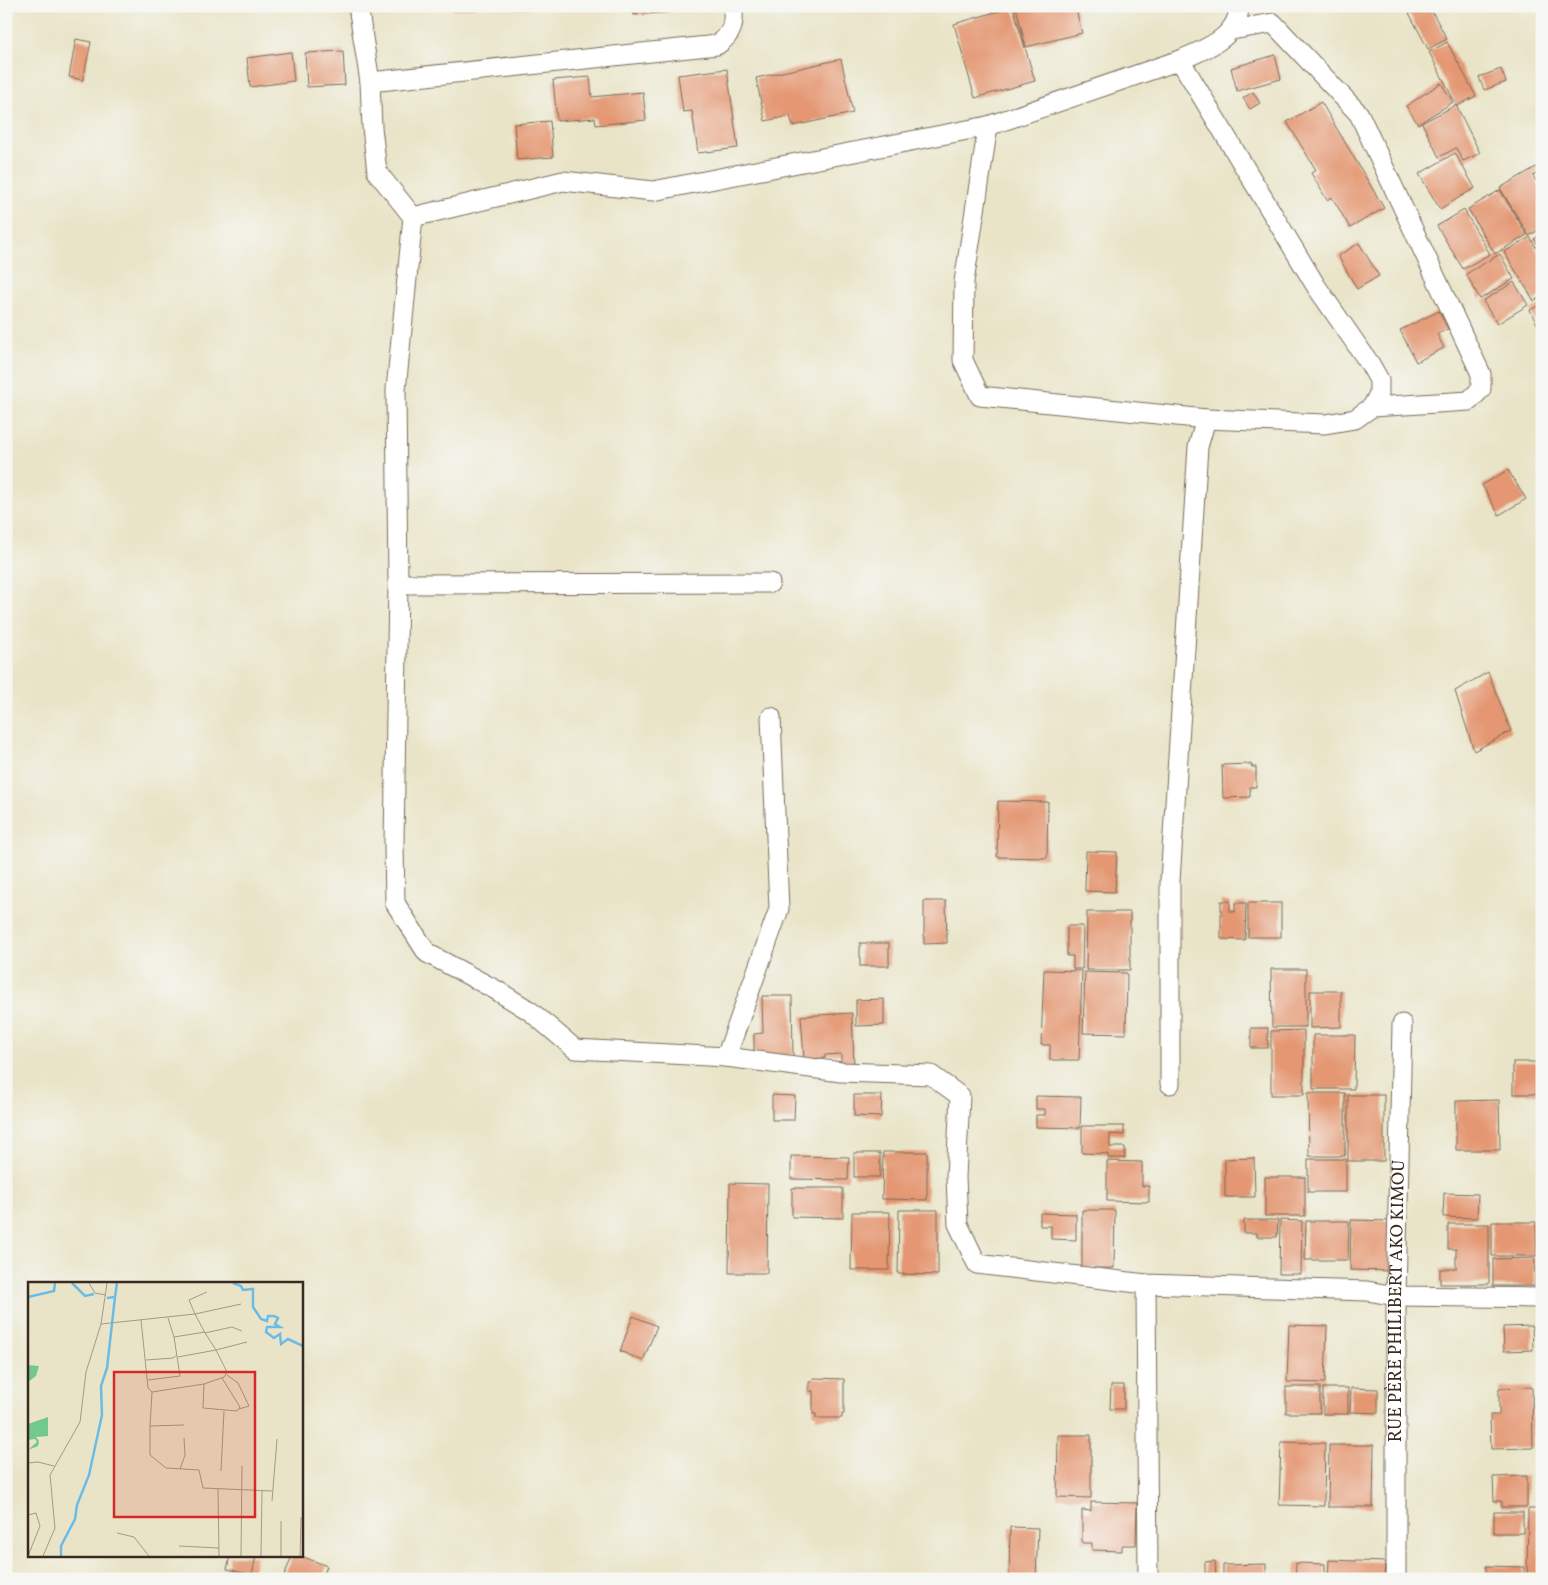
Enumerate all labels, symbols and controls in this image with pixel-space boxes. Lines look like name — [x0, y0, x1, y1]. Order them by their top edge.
street label: RUE PÈRE PHILIBERT AKO KIMOU — [1383, 1160, 1412, 1442]
inset map — [28, 1282, 302, 1558]

